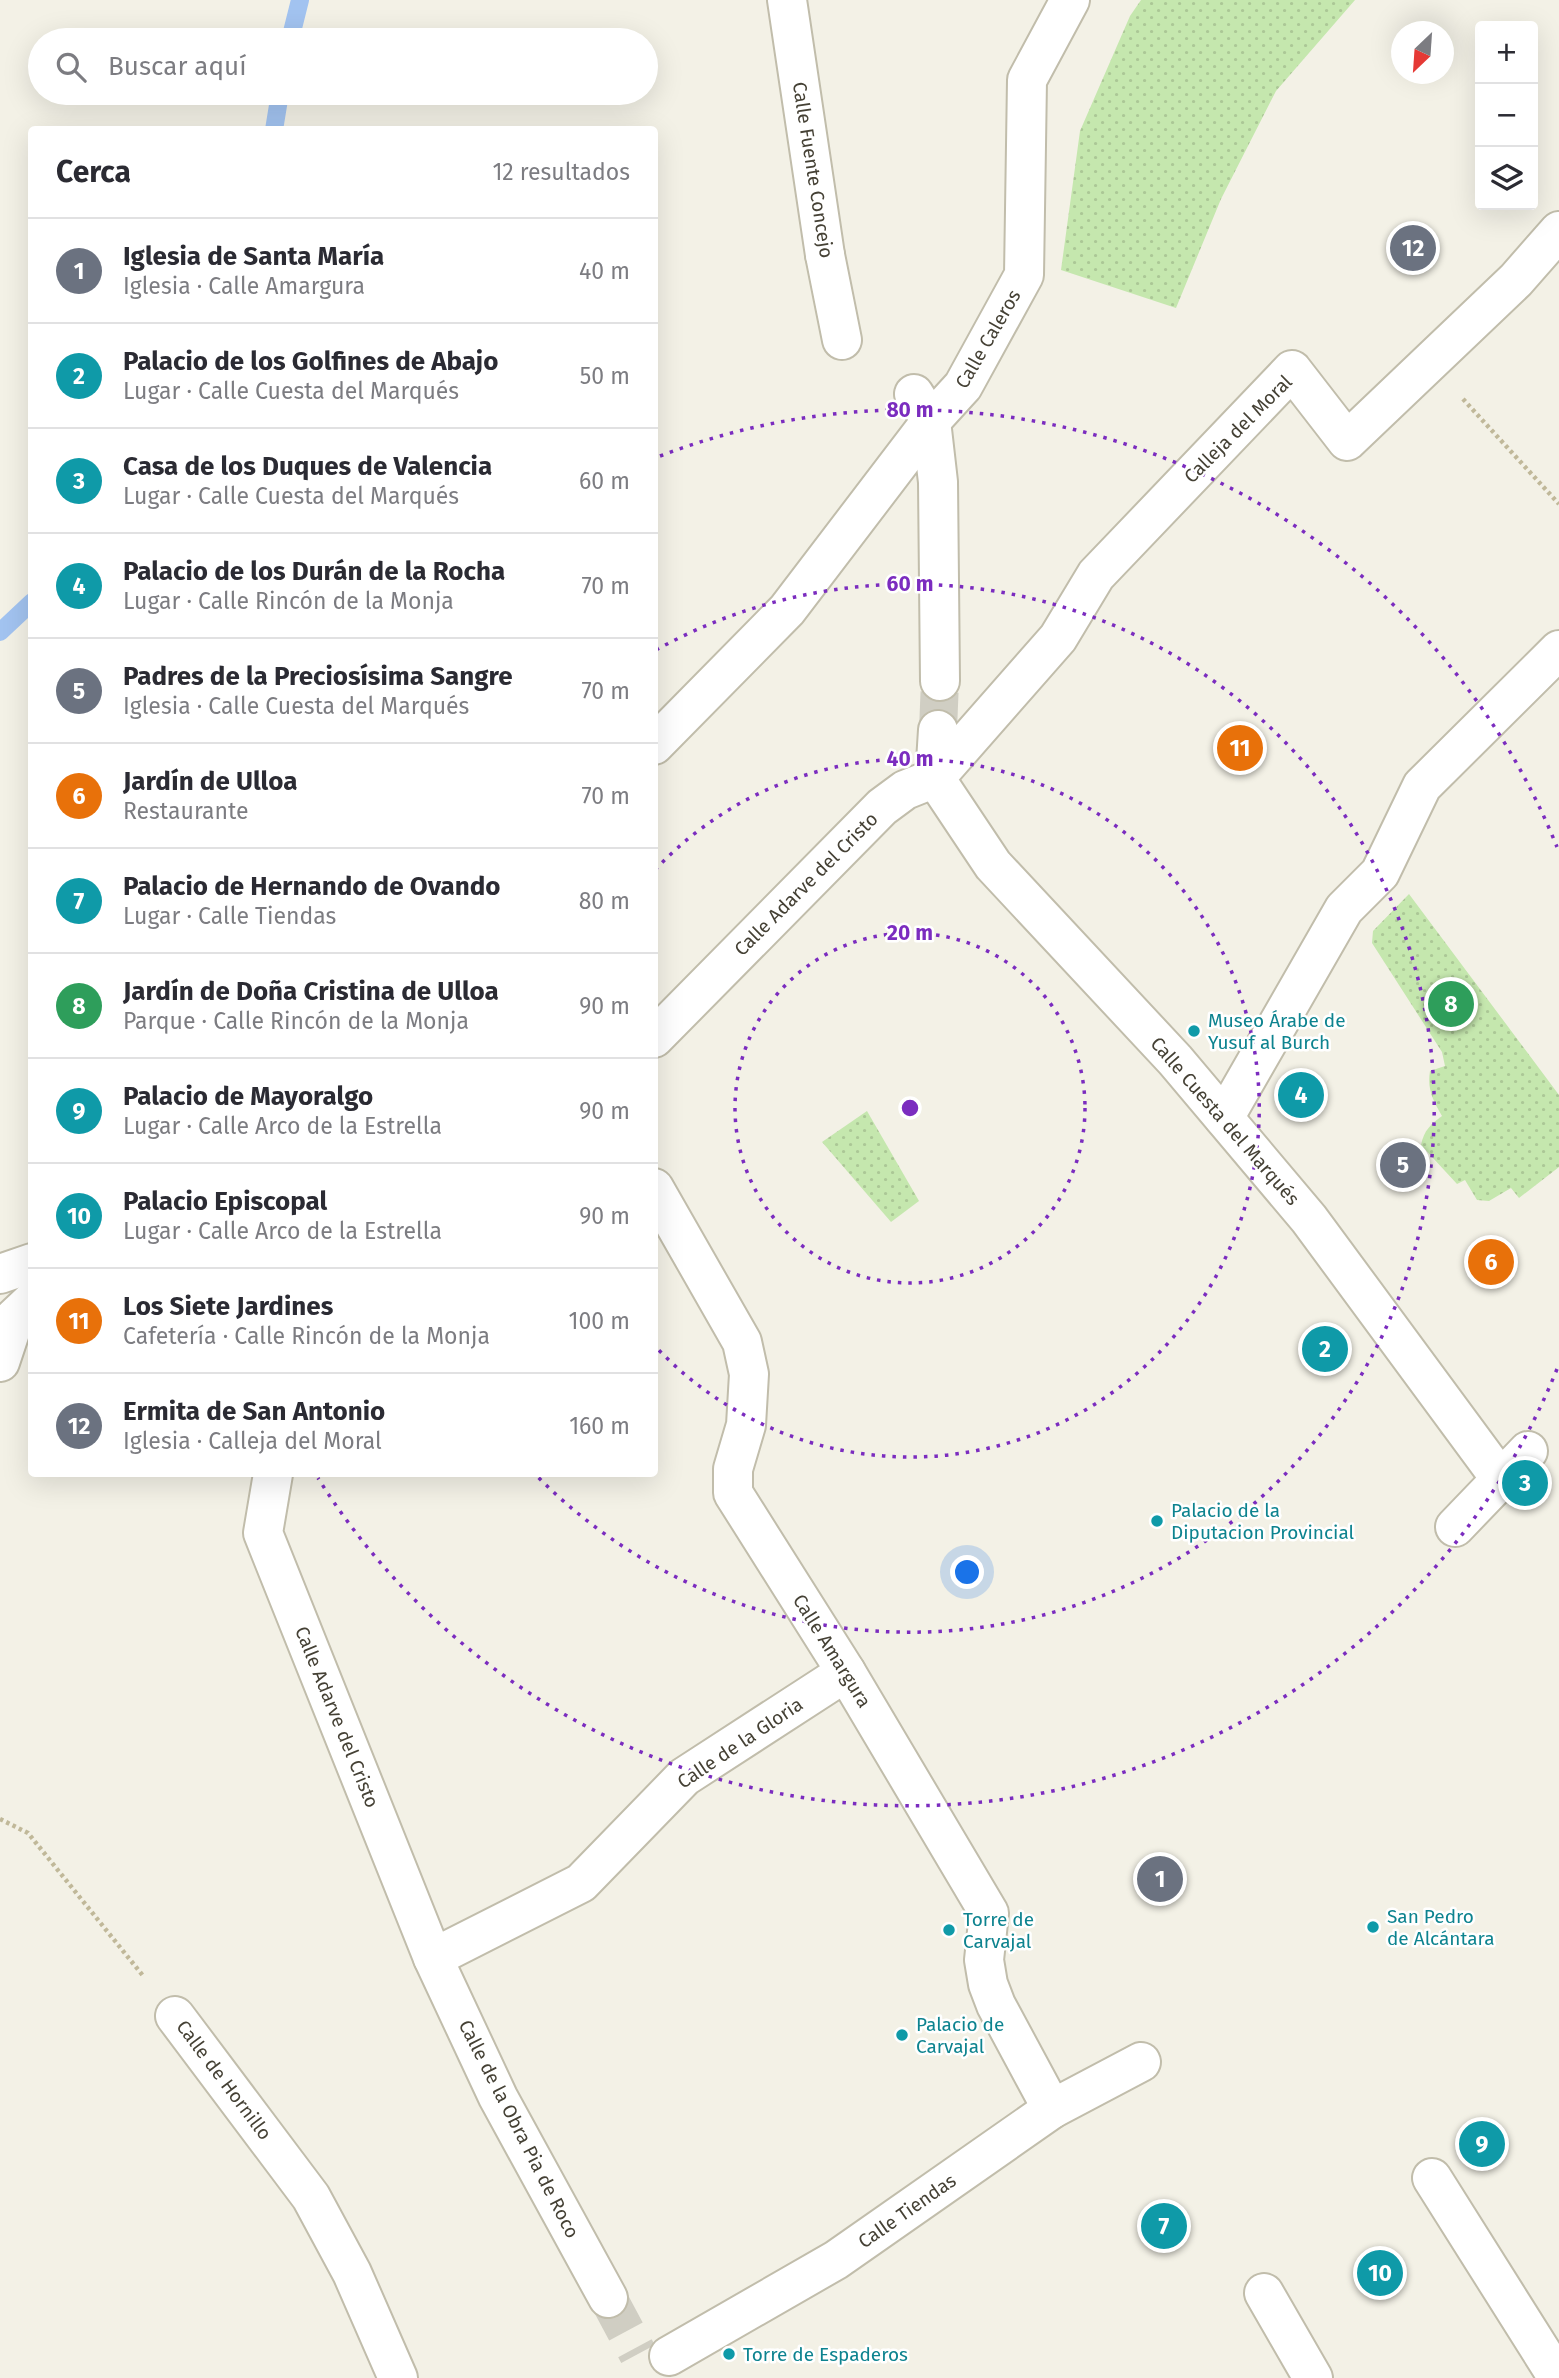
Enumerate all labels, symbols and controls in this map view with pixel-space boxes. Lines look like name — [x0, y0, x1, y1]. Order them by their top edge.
north arrow — [1391, 21, 1454, 84]
map controls — [1475, 21, 1538, 210]
button: + — [1475, 21, 1538, 84]
search box — [28, 28, 658, 105]
icon: search — [52, 48, 90, 86]
text: Buscar aquí — [108, 51, 246, 82]
street label: Calle Fuente Concejo — [788, 80, 838, 260]
button: − — [1475, 84, 1538, 147]
button: layers — [1475, 147, 1538, 210]
text: Cerca — [56, 154, 131, 190]
text: 12 resultados — [492, 158, 630, 186]
pin: 12 — [1390, 222, 1436, 274]
text: Iglesia de Santa María — [123, 241, 384, 272]
text: 1 — [74, 257, 84, 285]
text: 40 m — [579, 257, 630, 285]
text: Iglesia · Calle Amargura — [123, 272, 365, 300]
street label: Calle Caleros — [950, 285, 1026, 392]
text: Palacio de los Golfines de Abajo — [123, 346, 498, 377]
text: 2 — [73, 362, 85, 390]
text: 50 m — [580, 362, 630, 390]
street label: Calleja del Moral — [1179, 370, 1297, 488]
text: Lugar · Calle Cuesta del Marqués — [123, 377, 459, 405]
text: 80 m — [886, 397, 934, 423]
text: Casa de los Duques de Valencia — [123, 451, 492, 482]
text: 3 — [73, 467, 85, 495]
text: 60 m — [579, 467, 630, 495]
text: Lugar · Calle Cuesta del Marqués — [123, 482, 459, 510]
text: Palacio de los Durán de la Rocha — [123, 556, 505, 587]
text: 60 m — [887, 571, 933, 597]
text: 4 — [73, 572, 86, 600]
text: 70 m — [581, 572, 630, 600]
text: Lugar · Calle Rincón de la Monja — [123, 587, 454, 615]
text: Padres de la Preciosísima Sangre — [123, 661, 513, 692]
text: 5 — [73, 677, 85, 705]
text: 70 m — [581, 677, 630, 705]
text: Iglesia · Calle Cuesta del Marqués — [123, 692, 469, 720]
pin: 11 — [1217, 722, 1263, 774]
text: 40 m — [887, 746, 933, 772]
text: Jardín de Ulloa — [123, 766, 297, 797]
text: 6 — [73, 782, 85, 810]
text: 70 m — [581, 782, 630, 810]
text: Restaurante — [123, 797, 248, 825]
street label: Calle Adarve del Cristo — [729, 807, 883, 961]
text: Palacio de Hernando de Ovando — [123, 871, 501, 902]
text: 7 — [74, 887, 84, 915]
text: 80 m — [579, 887, 630, 915]
text: Lugar · Calle Tiendas — [123, 902, 336, 930]
text: 20 m — [887, 920, 933, 946]
text: Jardín de Doña Cristina de Ulloa — [123, 976, 499, 1007]
pin: 8 — [1428, 978, 1474, 1030]
text: 8 — [72, 992, 86, 1020]
text: 90 m — [579, 992, 630, 1020]
text: Parque · Calle Rincón de la Monja — [123, 1007, 469, 1035]
place label: Museo Árabe de Yusuf al Burch — [1208, 1009, 1346, 1054]
marker: Museo Árabe de Yusuf al Burch — [1186, 1023, 1202, 1039]
street label: Calle Cuesta del Marqués — [1146, 1032, 1304, 1210]
pin: 4 — [1278, 1069, 1324, 1121]
text: Palacio de Mayoralgo — [123, 1081, 373, 1112]
centre of rings — [898, 1096, 922, 1120]
text: 9 — [73, 1097, 85, 1125]
text: 90 m — [579, 1097, 630, 1125]
text: Lugar · Calle Arco de la Estrella — [123, 1112, 442, 1140]
pin: 5 — [1380, 1139, 1426, 1191]
text: Palacio Episcopal — [123, 1186, 327, 1217]
text: 10 — [67, 1202, 91, 1230]
text: 90 m — [579, 1202, 630, 1230]
text: Lugar · Calle Arco de la Estrella — [123, 1217, 442, 1245]
pin: 6 — [1468, 1236, 1514, 1288]
text: Los Siete Jardines — [123, 1291, 333, 1322]
text: 11 — [69, 1307, 89, 1335]
text: 100 m — [569, 1307, 630, 1335]
text: Cafetería · Calle Rincón de la Monja — [123, 1322, 490, 1350]
pin: 2 — [1302, 1323, 1348, 1375]
text: Ermita de San Antonio — [123, 1396, 385, 1427]
text: 12 — [68, 1412, 90, 1440]
text: 160 m — [569, 1412, 630, 1440]
text: Iglesia · Calleja del Moral — [123, 1427, 382, 1455]
pin: 3 — [1502, 1457, 1548, 1509]
place label: Palacio de la Diputacion Provincial — [1171, 1499, 1355, 1544]
marker: Palacio de la Diputacion Provincial — [1149, 1513, 1165, 1529]
your location — [950, 1555, 984, 1589]
street label: Calle Amargura — [788, 1590, 876, 1712]
street label: Calle Adarve del Cristo — [290, 1623, 384, 1811]
street label: Calle de la Gloria — [673, 1693, 807, 1793]
pin: 1 — [1137, 1853, 1183, 1905]
place label: San Pedro de Alcántara — [1387, 1905, 1495, 1950]
place label: Torre de Carvajal — [963, 1908, 1034, 1953]
marker: San Pedro de Alcántara — [1365, 1919, 1381, 1935]
marker: Torre de Carvajal — [941, 1922, 957, 1938]
place label: Palacio de Carvajal — [916, 2013, 1004, 2058]
street label: Calle de Hornillo — [172, 2016, 276, 2144]
street label: Calle de la Obra Pia de Roco — [454, 2016, 584, 2242]
marker: Palacio de Carvajal — [894, 2027, 910, 2043]
pin: 9 — [1459, 2118, 1505, 2170]
street label: Calle Tiendas — [854, 2169, 960, 2253]
pin: 7 — [1141, 2200, 1187, 2252]
pin: 10 — [1357, 2247, 1403, 2299]
place label: Torre de Espaderos — [743, 2343, 908, 2366]
marker: Torre de Espaderos — [721, 2346, 737, 2362]

